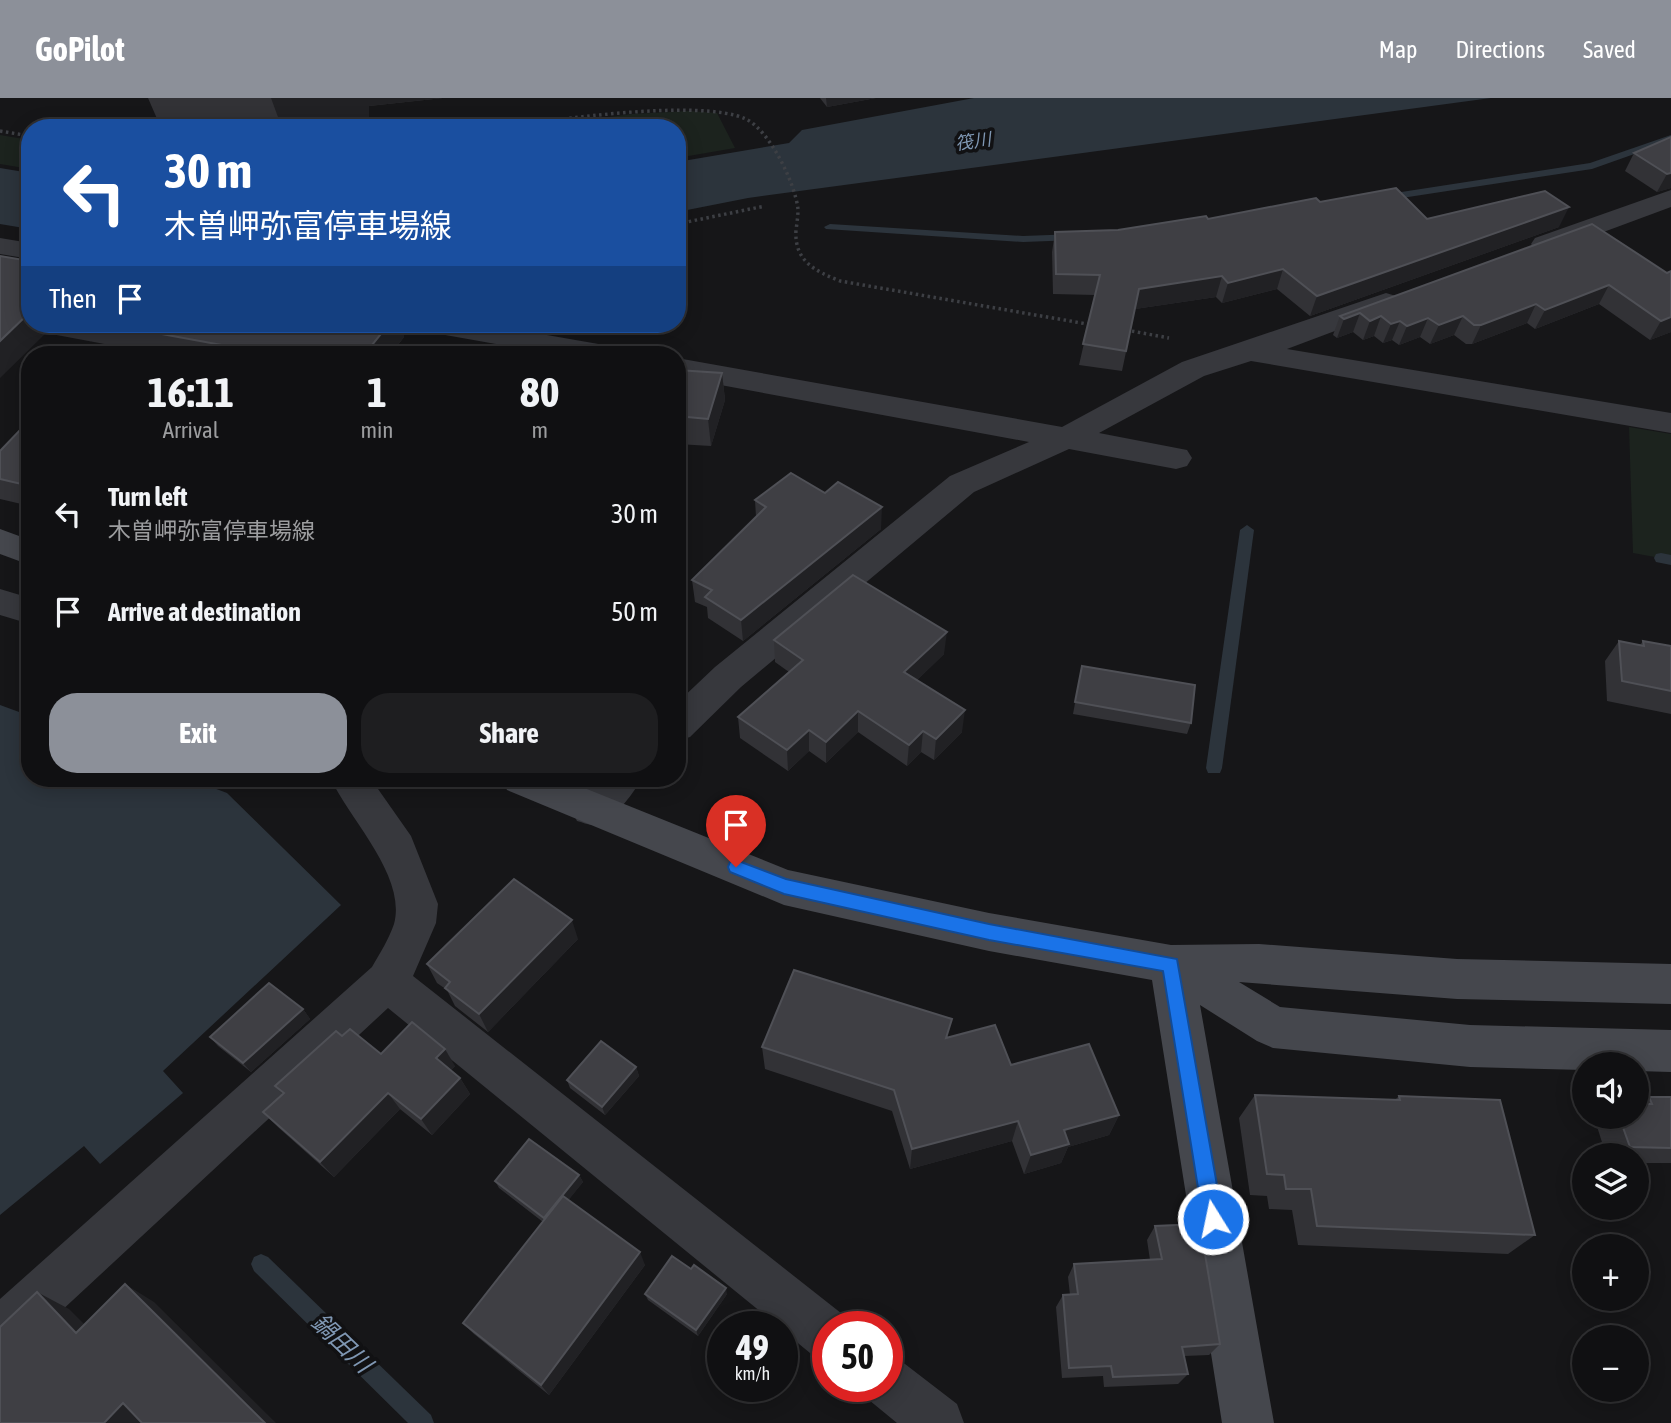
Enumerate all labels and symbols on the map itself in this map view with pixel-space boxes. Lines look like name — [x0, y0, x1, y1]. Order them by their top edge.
water label: 筏川 — [954, 128, 994, 154]
pin — [706, 795, 766, 867]
position arrow — [1176, 1182, 1250, 1256]
water label: 鍋田川 — [307, 1308, 379, 1380]
speed limit sign: 50 — [812, 1311, 903, 1402]

